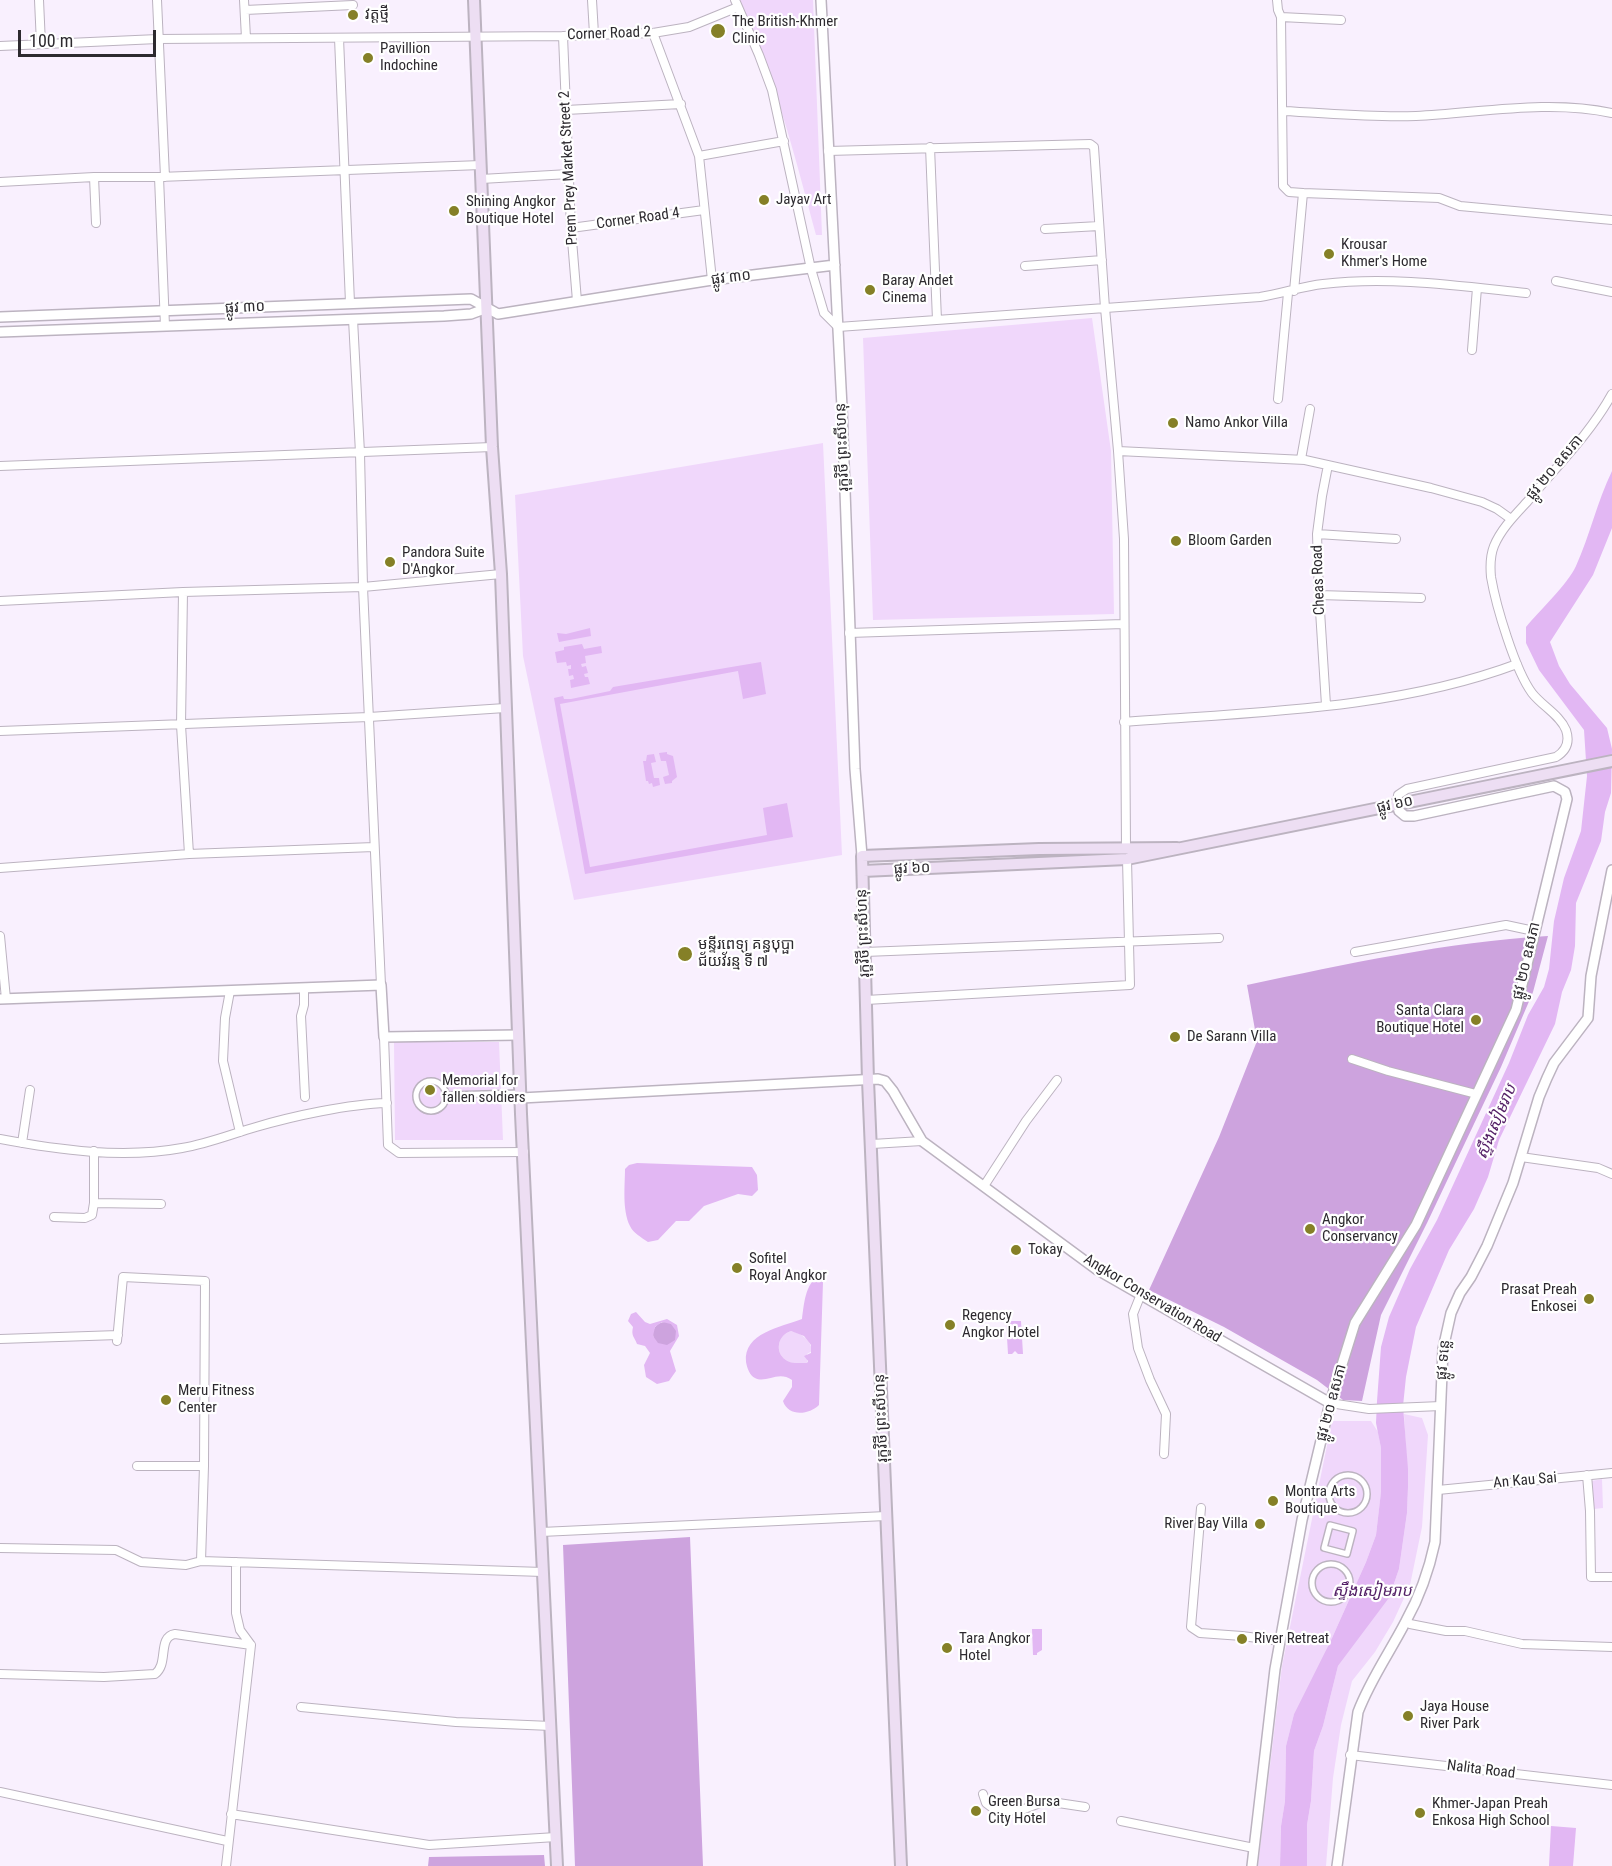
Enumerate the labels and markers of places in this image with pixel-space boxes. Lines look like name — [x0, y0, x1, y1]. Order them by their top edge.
place label: វត្តថ្មី — [365, 6, 389, 24]
marker: វត្តថ្មី — [346, 8, 360, 22]
place label: The British-Khmer Clinic — [732, 13, 838, 48]
marker: The British-Khmer Clinic — [709, 22, 727, 40]
place label: Pavillion Indochine — [380, 40, 438, 75]
marker: Pavillion Indochine — [361, 51, 375, 65]
place label: Jayav Art — [776, 191, 831, 209]
place label: Shining Angkor Boutique Hotel — [466, 193, 555, 228]
marker: Jayav Art — [757, 193, 771, 207]
marker: Shining Angkor Boutique Hotel — [447, 204, 461, 218]
place label: Krousar Khmer's Home — [1341, 236, 1427, 271]
marker: Krousar Khmer's Home — [1322, 247, 1336, 261]
place label: Baray Andet Cinema — [882, 272, 953, 307]
marker: Baray Andet Cinema — [863, 283, 877, 297]
place label: Namo Ankor Villa — [1185, 414, 1288, 432]
marker: Namo Ankor Villa — [1166, 416, 1180, 430]
place label: Bloom Garden — [1188, 532, 1272, 550]
marker: Bloom Garden — [1169, 534, 1183, 548]
place label: Pandora Suite D'Angkor — [402, 544, 484, 579]
marker: Pandora Suite D'Angkor — [383, 555, 397, 569]
place label: មន្ទីរពេទ្យ គន្ធបុប្ផា ជ័យវ័រន្ម ទី ៧ — [698, 936, 795, 971]
marker: មន្ទីរពេទ្យ គន្ធបុប្ផា ជ័យវ័រន្ម ទី ៧ — [676, 945, 694, 963]
place label: Santa Clara Boutique Hotel — [1376, 1002, 1464, 1037]
marker: Santa Clara Boutique Hotel — [1469, 1013, 1483, 1027]
place label: De Sarann Villa — [1187, 1028, 1276, 1046]
marker: De Sarann Villa — [1168, 1030, 1182, 1044]
place label: Memorial for fallen soldiers — [442, 1072, 526, 1107]
marker: Memorial for fallen soldiers — [423, 1083, 437, 1097]
place label: Angkor Conservancy — [1322, 1211, 1398, 1246]
marker: Angkor Conservancy — [1303, 1222, 1317, 1236]
place label: Tokay — [1028, 1241, 1063, 1259]
marker: Tokay — [1009, 1243, 1023, 1257]
place label: Sofitel Royal Angkor — [749, 1250, 827, 1285]
marker: Sofitel Royal Angkor — [730, 1261, 744, 1275]
place label: Prasat Preah Enkosei — [1501, 1281, 1577, 1316]
marker: Prasat Preah Enkosei — [1582, 1292, 1596, 1306]
place label: Regency Angkor Hotel — [962, 1307, 1039, 1342]
marker: Regency Angkor Hotel — [943, 1318, 957, 1332]
place label: Meru Fitness Center — [178, 1382, 255, 1417]
marker: Meru Fitness Center — [159, 1393, 173, 1407]
place label: Montra Arts Boutique — [1285, 1483, 1355, 1518]
marker: Montra Arts Boutique — [1266, 1494, 1280, 1508]
place label: River Bay Villa — [1164, 1515, 1248, 1533]
marker: River Bay Villa — [1253, 1517, 1267, 1531]
place label: Tara Angkor Hotel — [959, 1630, 1030, 1665]
place label: River Retreat — [1254, 1630, 1329, 1648]
marker: River Retreat — [1235, 1632, 1249, 1646]
marker: Tara Angkor Hotel — [940, 1641, 954, 1655]
place label: Jaya House River Park — [1420, 1698, 1489, 1733]
marker: Jaya House River Park — [1401, 1709, 1415, 1723]
place label: Green Bursa City Hotel — [988, 1793, 1060, 1828]
place label: Khmer-Japan Preah Enkosa High School — [1432, 1795, 1550, 1830]
marker: Green Bursa City Hotel — [969, 1804, 983, 1818]
marker: Khmer-Japan Preah Enkosa High School — [1413, 1806, 1427, 1820]

